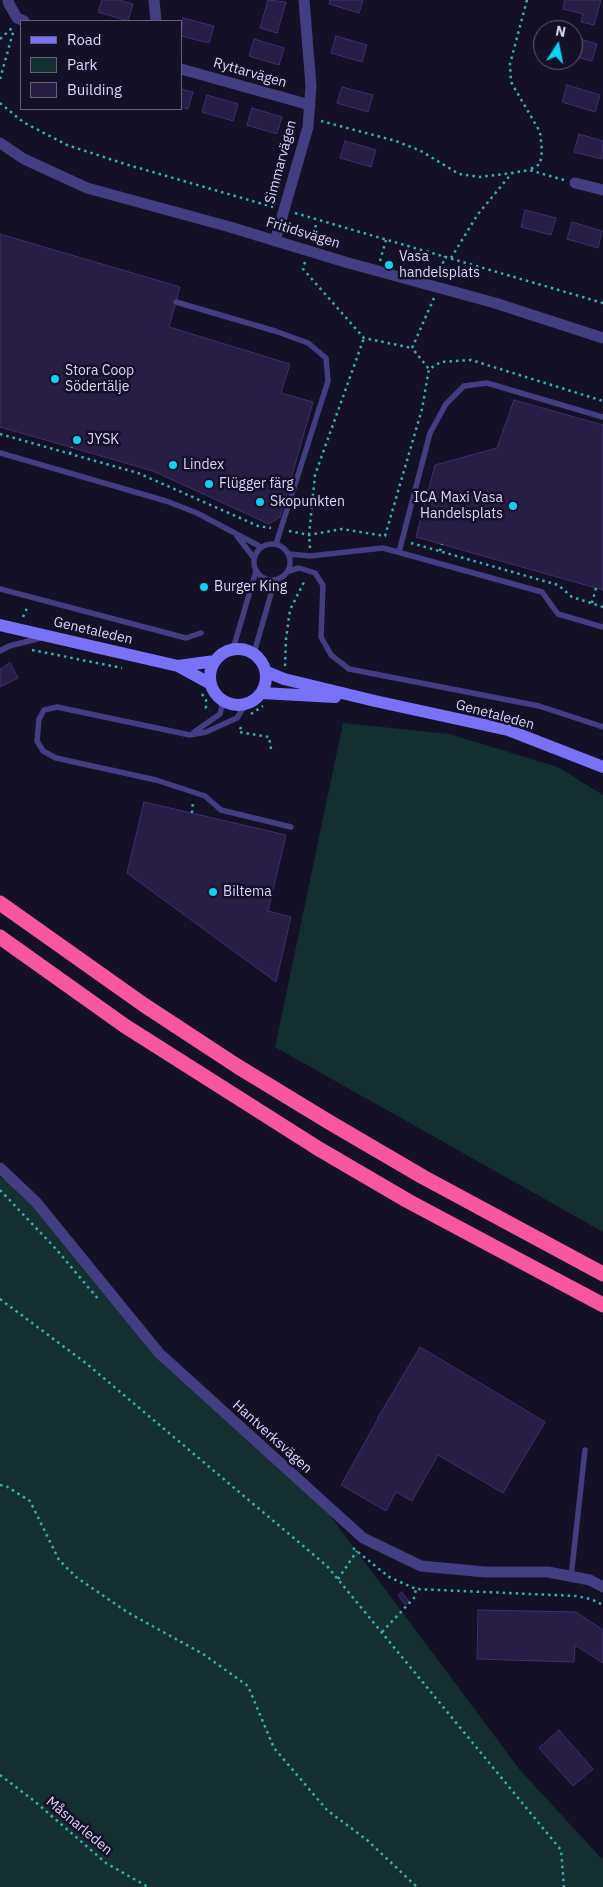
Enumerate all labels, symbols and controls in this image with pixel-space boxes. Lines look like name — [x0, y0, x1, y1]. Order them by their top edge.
legend — [20, 20, 182, 110]
north arrow — [533, 20, 583, 70]
text: N — [554, 21, 567, 41]
text: Road — [67, 30, 102, 49]
text: Park — [67, 55, 97, 74]
street label: Ryttarvägen — [211, 55, 289, 91]
text: Building — [67, 80, 122, 99]
street label: Simmarvägen — [262, 118, 300, 206]
street label: Fritidsvägen — [264, 214, 342, 252]
place label: Vasa handelsplats — [399, 249, 480, 282]
marker: Vasa handelsplats — [383, 259, 395, 271]
place label: Stora Coop Södertälje — [65, 363, 134, 396]
marker: Stora Coop Södertälje — [49, 373, 61, 385]
place label: JYSK — [87, 432, 119, 448]
marker: JYSK — [71, 434, 83, 446]
place label: Lindex — [183, 457, 224, 473]
marker: Lindex — [167, 459, 179, 471]
place label: Flügger färg — [219, 476, 294, 492]
marker: Flügger färg — [203, 478, 215, 490]
place label: ICA Maxi Vasa Handelsplats — [414, 490, 503, 522]
place label: Skopunkten — [270, 494, 345, 510]
marker: Skopunkten — [254, 496, 266, 508]
marker: ICA Maxi Vasa Handelsplats — [507, 500, 519, 512]
place label: Burger King — [214, 579, 287, 595]
marker: Burger King — [198, 581, 210, 593]
street label: Genetaleden — [52, 614, 134, 648]
street label: Genetaleden — [454, 696, 536, 734]
place label: Biltema — [223, 884, 272, 900]
marker: Biltema — [207, 886, 219, 898]
street label: Hantverksvägen — [229, 1397, 315, 1477]
street label: Måsnarleden — [42, 1793, 116, 1859]

